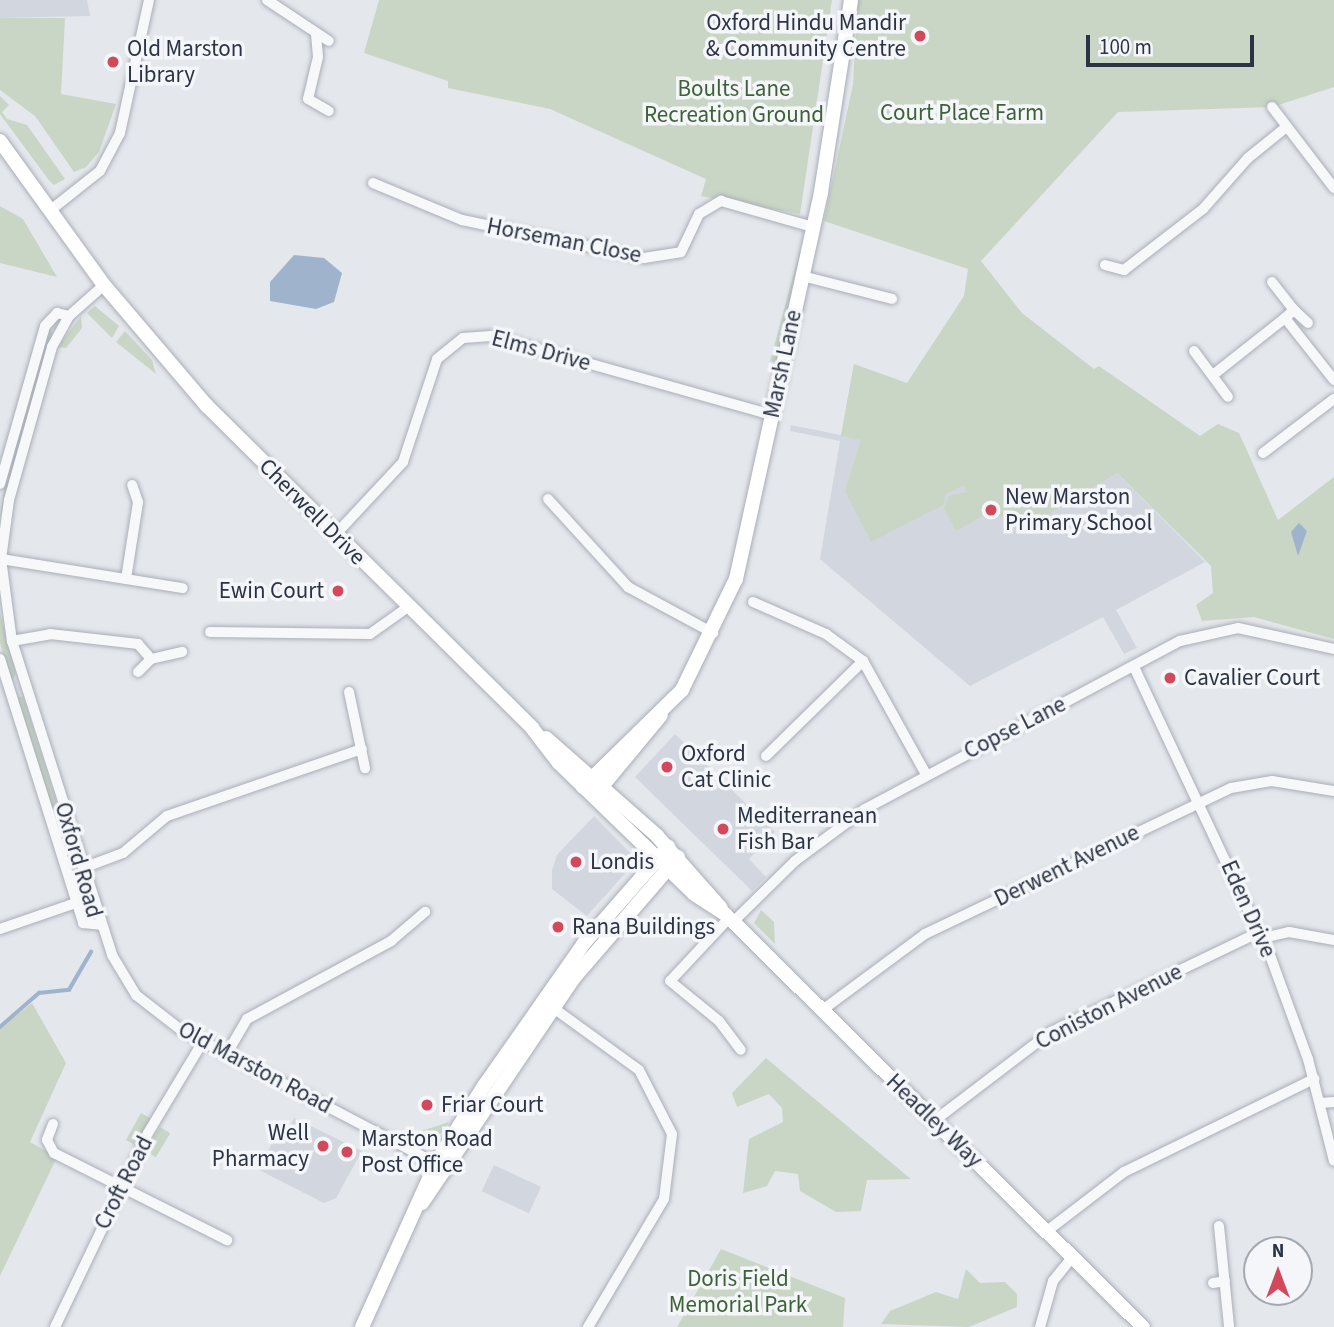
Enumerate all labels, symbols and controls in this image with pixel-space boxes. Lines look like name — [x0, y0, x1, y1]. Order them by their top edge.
place label: Oxford Hindu Mandir & Community Centre — [706, 9, 906, 63]
scale bar — [1089, 21, 1257, 65]
marker: Oxford Hindu Mandir & Community Centre — [912, 28, 928, 44]
text: 100 m — [1099, 32, 1152, 62]
place label: Old Marston Library — [127, 35, 243, 89]
marker: Old Marston Library — [105, 54, 121, 70]
park label: Boults Lane Recreation Ground — [644, 75, 824, 129]
park label: Court Place Farm — [880, 99, 1044, 127]
street label: Horseman Close — [484, 213, 644, 269]
street label: Marsh Lane — [758, 307, 808, 421]
street label: Elms Drive — [489, 325, 593, 377]
street label: Cherwell Drive — [253, 453, 371, 571]
place label: New Marston Primary School — [1005, 483, 1152, 537]
marker: New Marston Primary School — [983, 502, 999, 518]
place label: Ewin Court — [219, 577, 324, 605]
marker: Ewin Court — [330, 583, 346, 599]
place label: Cavalier Court — [1184, 664, 1320, 692]
marker: Cavalier Court — [1162, 670, 1178, 686]
street label: Copse Lane — [959, 691, 1071, 765]
place label: Oxford Cat Clinic — [681, 740, 771, 794]
marker: Oxford Cat Clinic — [659, 759, 675, 775]
street label: Oxford Road — [48, 799, 108, 921]
place label: Mediterranean Fish Bar — [737, 802, 877, 856]
street label: Derwent Avenue — [990, 819, 1144, 913]
marker: Mediterranean Fish Bar — [715, 821, 731, 837]
place label: Londis — [590, 848, 654, 876]
marker: Londis — [568, 854, 584, 870]
street label: Eden Drive — [1214, 856, 1282, 962]
place label: Rana Buildings — [572, 913, 715, 941]
marker: Rana Buildings — [550, 919, 566, 935]
street label: Coniston Avenue — [1031, 958, 1187, 1056]
street label: Old Marston Road — [173, 1016, 337, 1120]
street label: Headley Way — [880, 1068, 988, 1174]
place label: Friar Court — [441, 1091, 544, 1119]
marker: Friar Court — [419, 1097, 435, 1113]
place label: Well Pharmacy — [212, 1119, 309, 1173]
place label: Marston Road Post Office — [361, 1125, 493, 1179]
street label: Croft Road — [89, 1132, 159, 1234]
marker: Well Pharmacy — [315, 1138, 331, 1154]
marker: Marston Road Post Office — [339, 1144, 355, 1160]
north arrow — [1243, 1236, 1313, 1306]
text: N — [1272, 1238, 1284, 1265]
park label: Doris Field Memorial Park — [669, 1265, 807, 1319]

